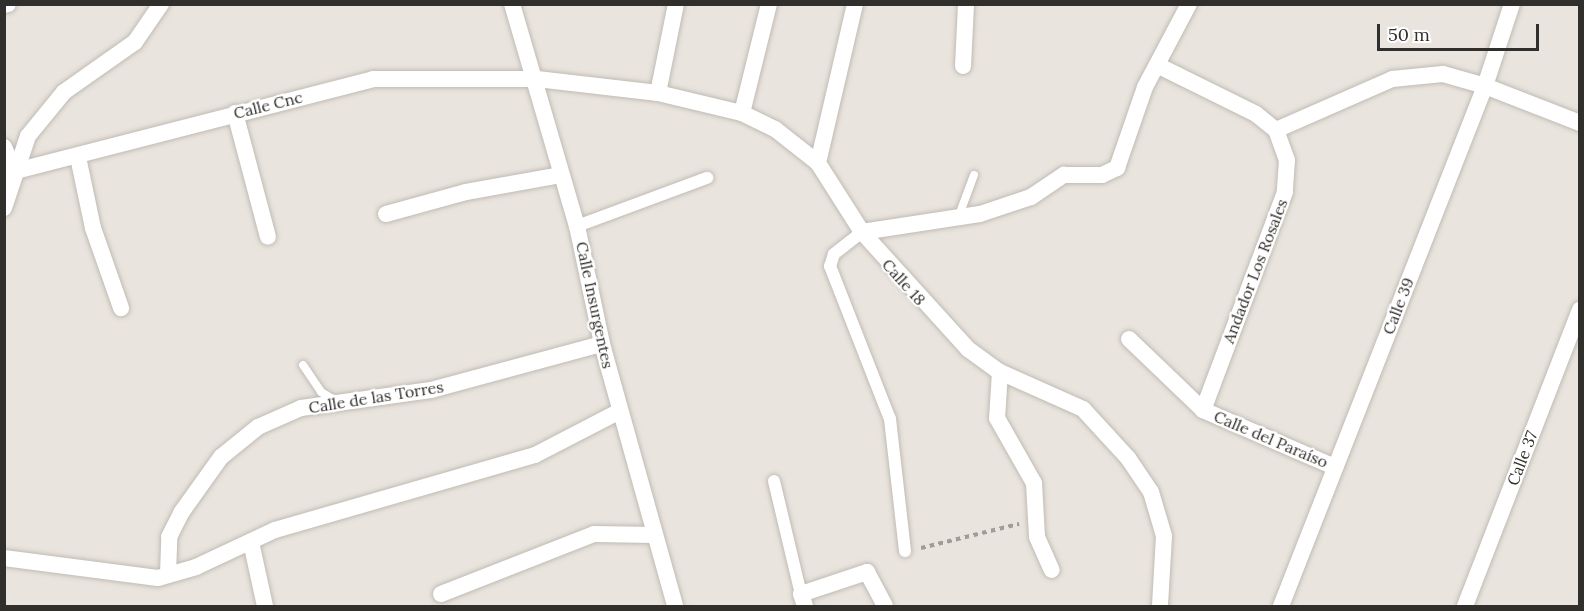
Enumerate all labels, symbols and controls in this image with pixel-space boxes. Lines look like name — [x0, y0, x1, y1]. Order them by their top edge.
scale bar — [1380, 12, 1542, 50]
text: 50 m — [1388, 23, 1430, 46]
street label: Calle Cnc — [232, 87, 304, 123]
street label: Andador Los Rosales — [1219, 196, 1291, 346]
street label: Calle Insurgentes — [572, 240, 618, 370]
street label: Calle 18 — [878, 255, 930, 309]
street label: Calle 39 — [1378, 275, 1418, 337]
street label: Calle de las Torres — [307, 377, 445, 417]
street label: Calle del Paraíso — [1211, 406, 1331, 472]
street label: Calle 37 — [1503, 428, 1541, 488]

